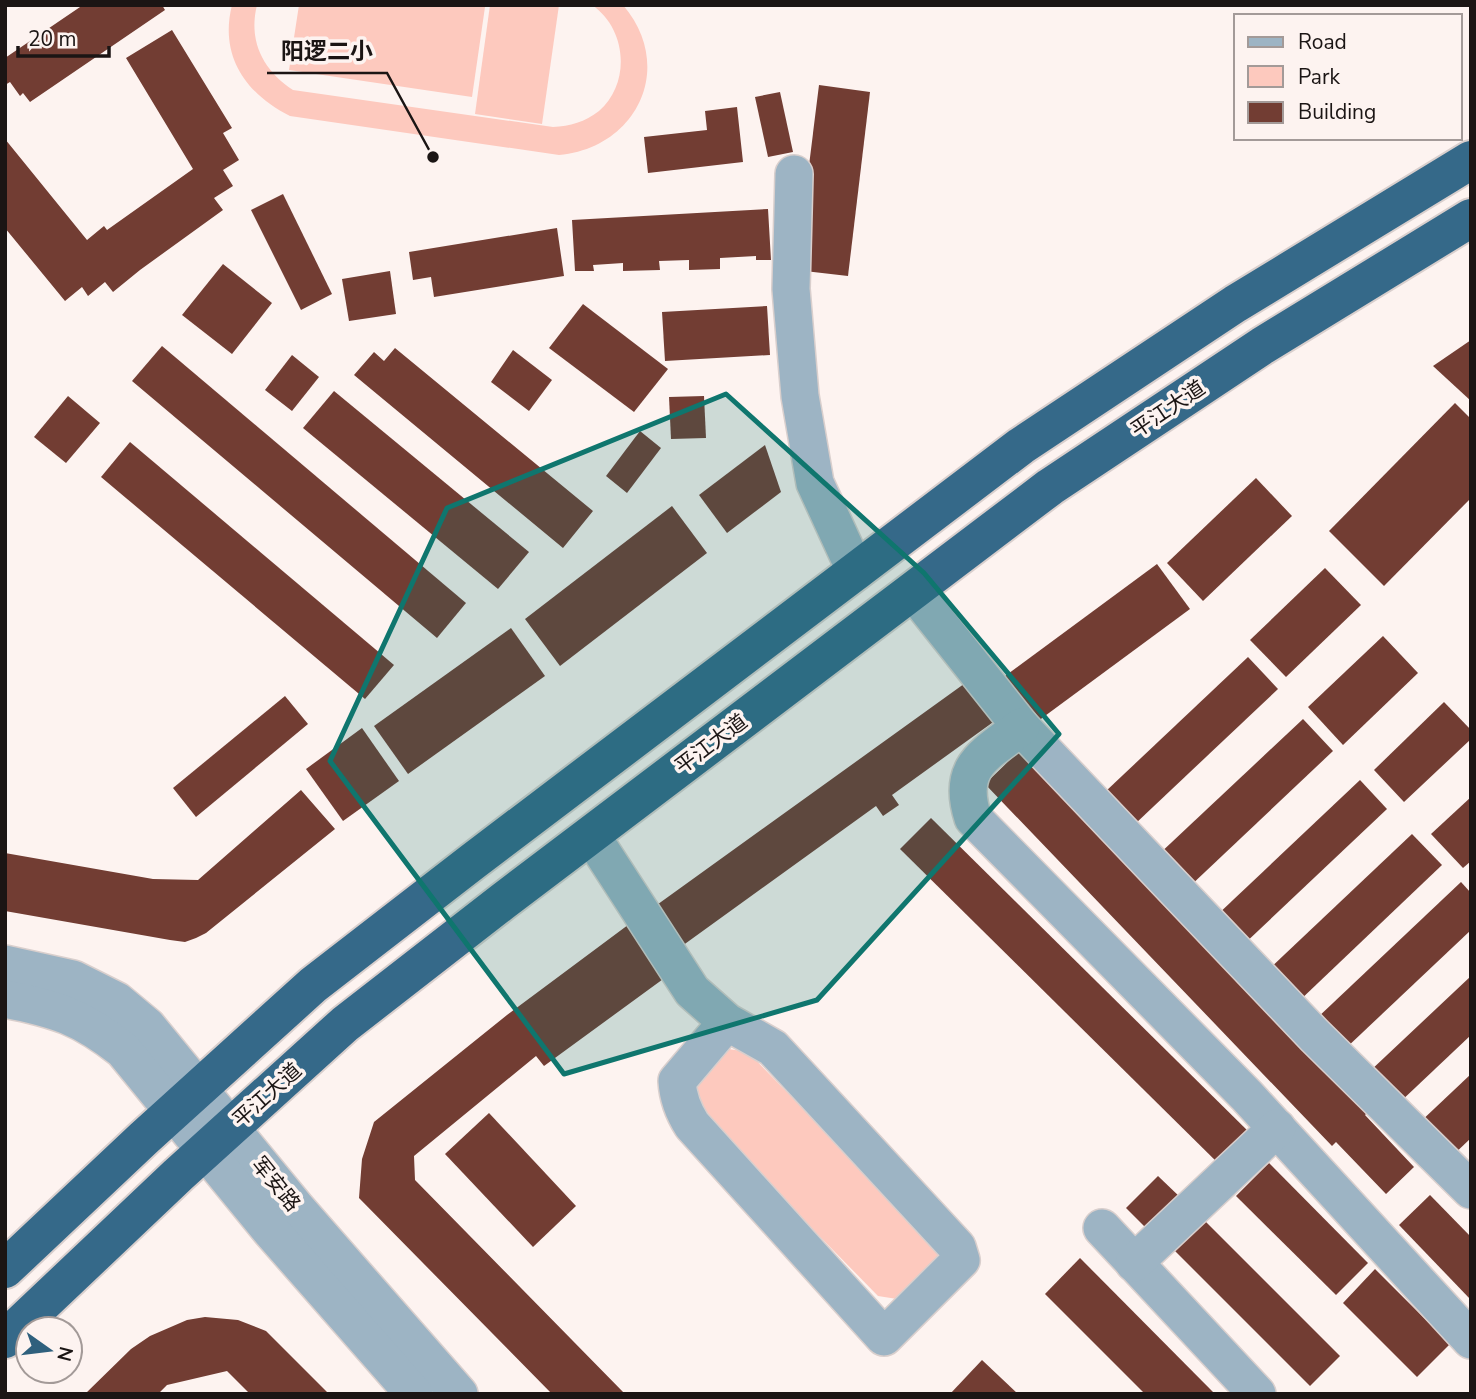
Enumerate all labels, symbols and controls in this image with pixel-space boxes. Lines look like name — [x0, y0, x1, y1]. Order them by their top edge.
scale bar — [18, 14, 108, 58]
legend — [1234, 14, 1462, 140]
text: 20 m — [28, 25, 77, 53]
text: Road — [1298, 28, 1347, 56]
callout: 阳逻二小 — [267, 29, 387, 73]
text: 阳逻二小 — [281, 36, 373, 67]
text: Park — [1298, 63, 1340, 91]
text: Building — [1298, 98, 1376, 126]
street label: 平江大道 — [1125, 374, 1211, 444]
street label: 平江大道 — [669, 708, 753, 780]
street label: 平江大道 — [226, 1056, 308, 1134]
street label: 军安路 — [245, 1151, 307, 1217]
north arrow — [14, 1315, 84, 1385]
text: N — [50, 1344, 79, 1364]

